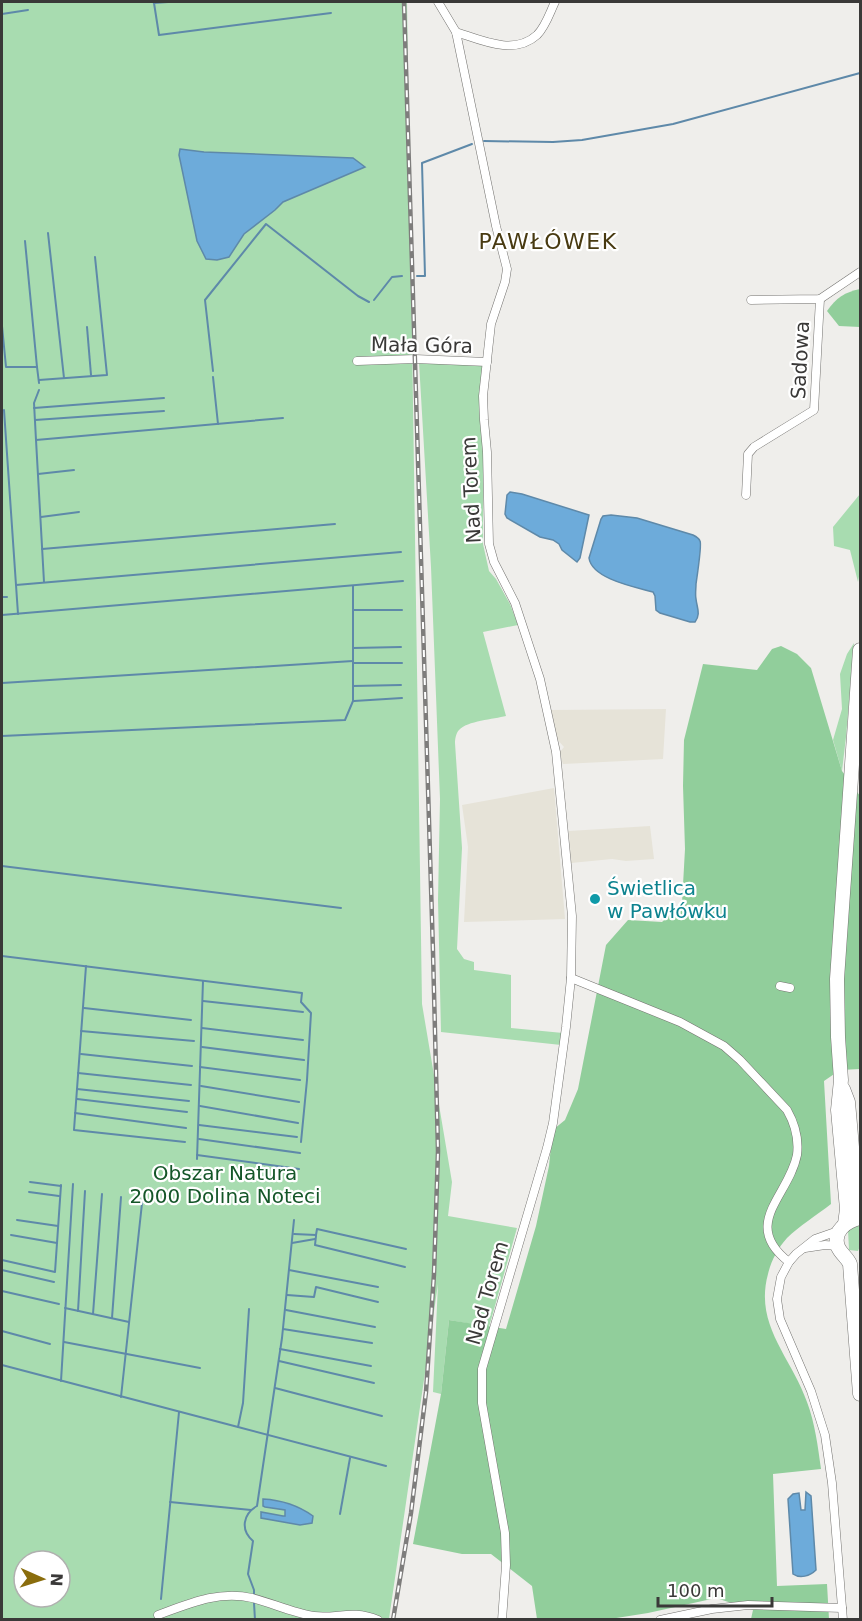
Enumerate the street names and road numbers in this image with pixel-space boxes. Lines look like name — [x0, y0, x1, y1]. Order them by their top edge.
street label: Sadowa — [786, 320, 814, 400]
street label: Mała Góra — [371, 332, 473, 358]
street label: Nad Torem — [456, 436, 486, 544]
street label: Nad Torem — [461, 1238, 513, 1348]

